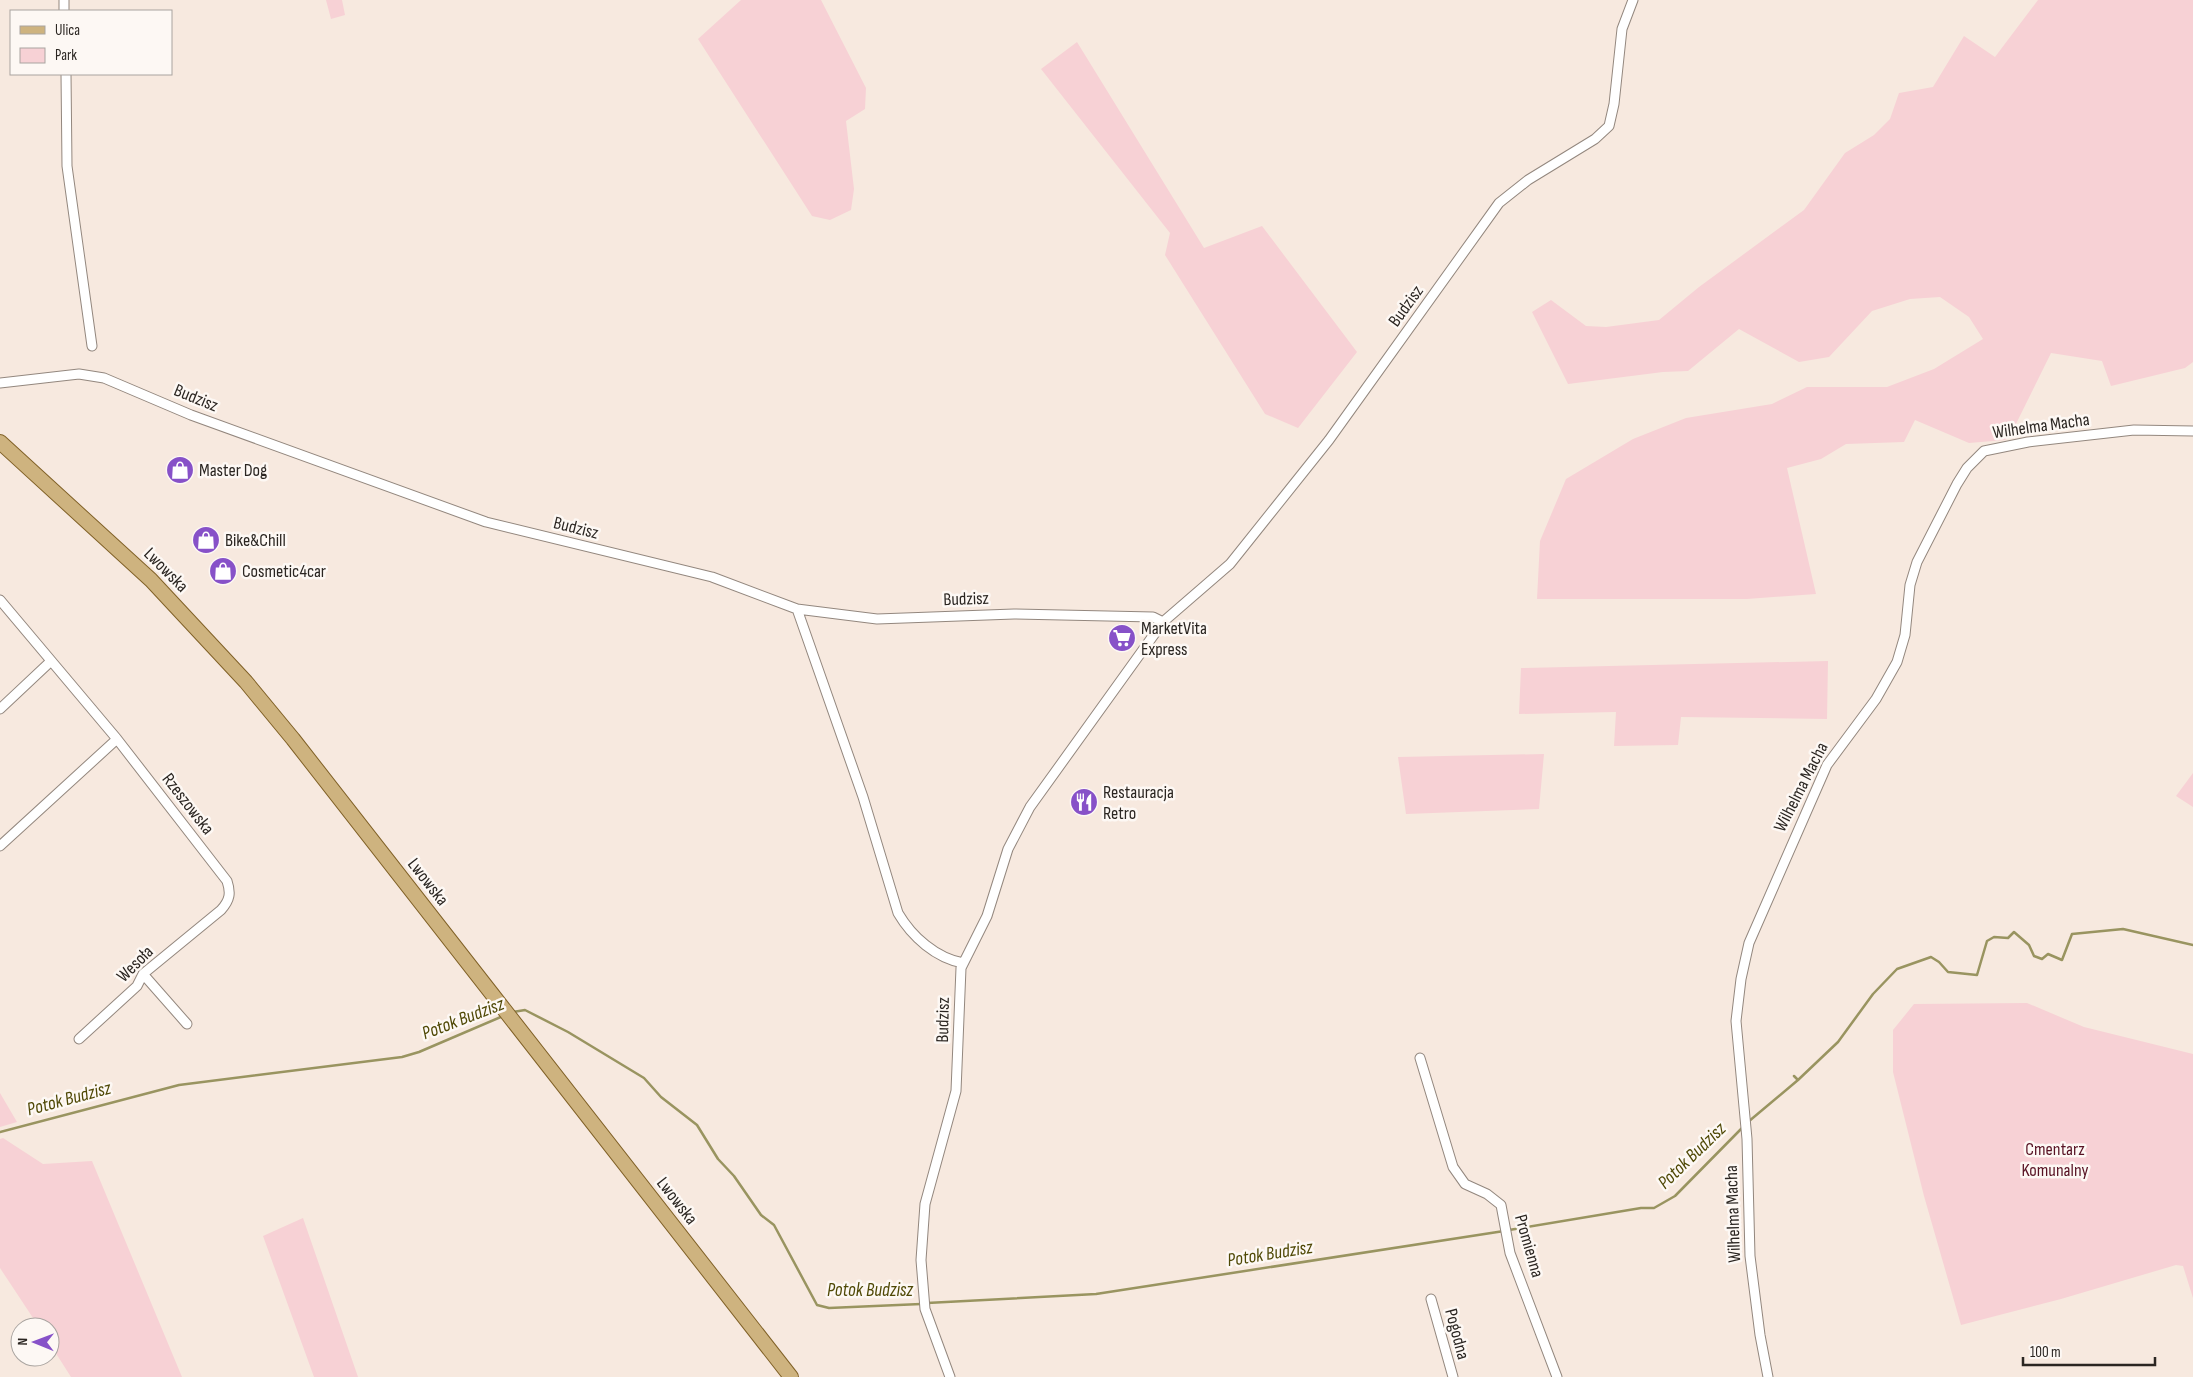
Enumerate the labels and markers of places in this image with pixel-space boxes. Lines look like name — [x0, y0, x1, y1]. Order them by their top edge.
shop icon: Master Dog — [165, 455, 195, 485]
place label: Master Dog — [199, 460, 267, 481]
shop icon: Bike&Chill — [191, 525, 221, 555]
place label: Bike&Chill — [225, 530, 286, 551]
shop icon: Cosmetic4car — [208, 556, 238, 586]
place label: Cosmetic4car — [242, 561, 326, 582]
place label: MarketVita Express — [1141, 618, 1207, 660]
supermarket icon: MarketVita Express — [1107, 623, 1137, 653]
place label: Restauracja Retro — [1103, 782, 1174, 824]
restaurant icon: Restauracja Retro — [1069, 787, 1099, 817]

